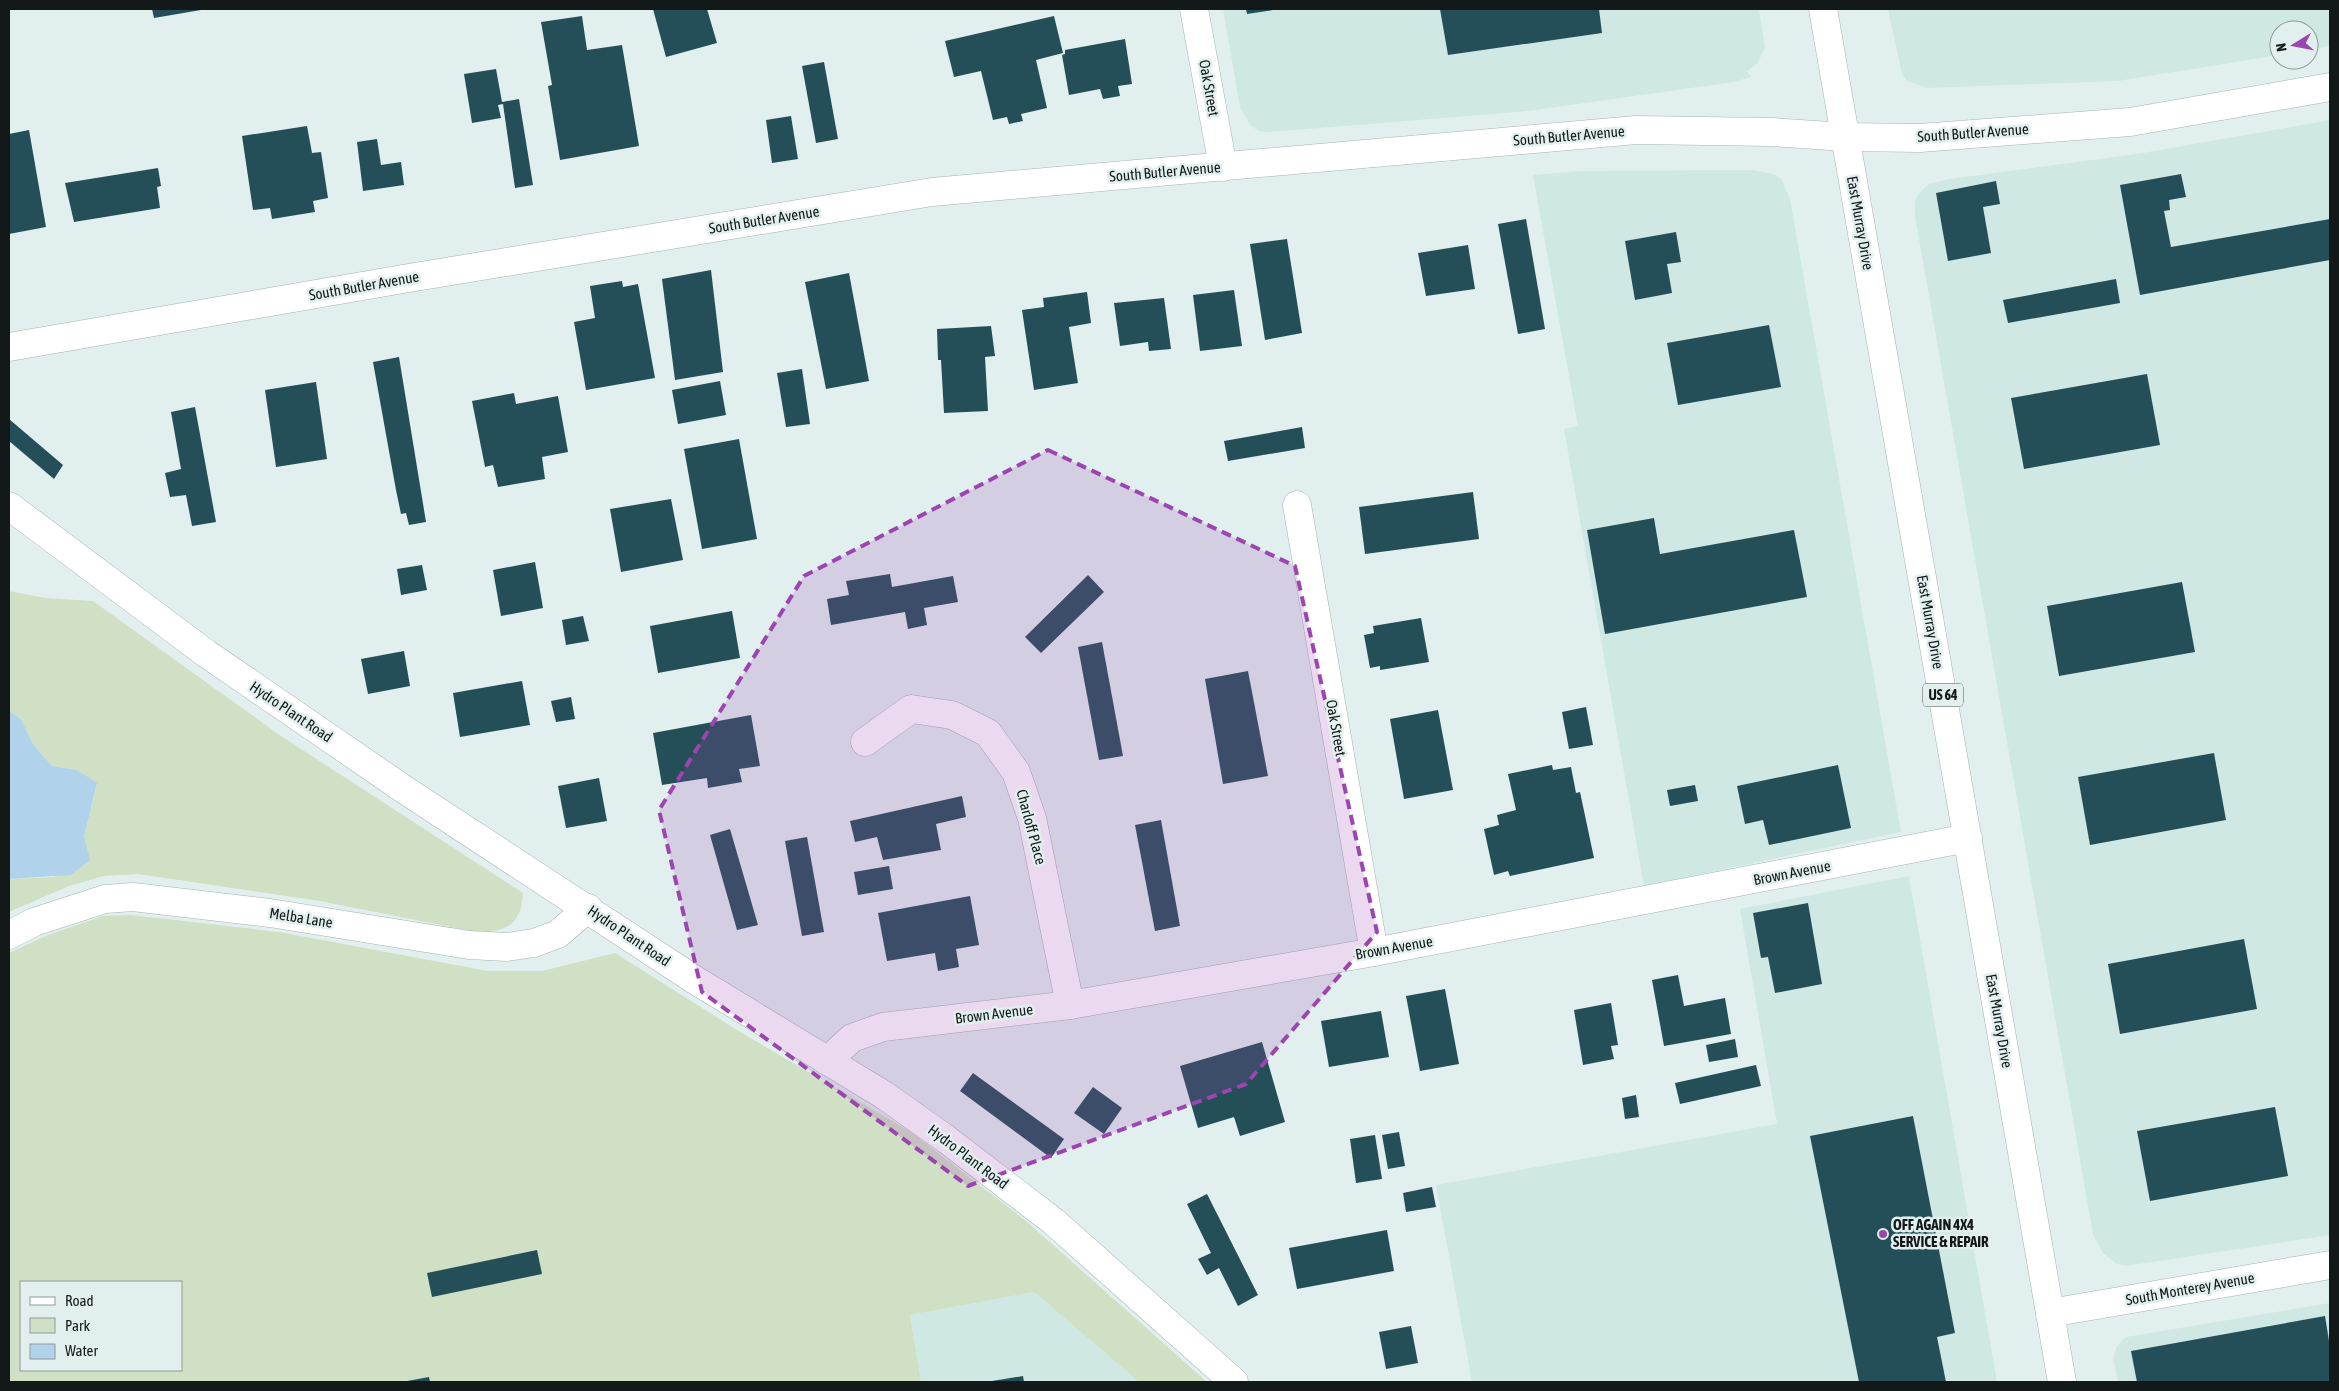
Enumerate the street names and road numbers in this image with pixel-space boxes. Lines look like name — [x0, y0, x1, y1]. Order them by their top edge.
street label: Oak Street — [1196, 58, 1223, 118]
street label: South Butler Avenue — [1917, 120, 2029, 145]
street label: South Butler Avenue — [1513, 122, 1625, 149]
street label: South Butler Avenue — [1109, 158, 1221, 185]
street label: East Murray Drive — [1844, 175, 1877, 271]
street label: South Butler Avenue — [707, 202, 821, 237]
street label: South Butler Avenue — [308, 267, 421, 304]
street label: East Murray Drive — [1914, 574, 1947, 670]
street label: Hydro Plant Road — [247, 678, 336, 745]
road number: US 64 — [1923, 684, 1963, 706]
street label: Oak Street — [1323, 698, 1350, 758]
street label: Charloff Place — [1013, 787, 1050, 867]
street label: Brown Avenue — [1752, 857, 1832, 888]
street label: Hydro Plant Road — [585, 902, 674, 969]
street label: Melba Lane — [268, 904, 334, 931]
street label: Brown Avenue — [1354, 932, 1434, 963]
street label: East Murray Drive — [1983, 973, 2016, 1069]
street label: Brown Avenue — [954, 1000, 1034, 1027]
street label: Hydro Plant Road — [925, 1121, 1012, 1192]
street label: South Monterey Avenue — [2124, 1269, 2256, 1308]

